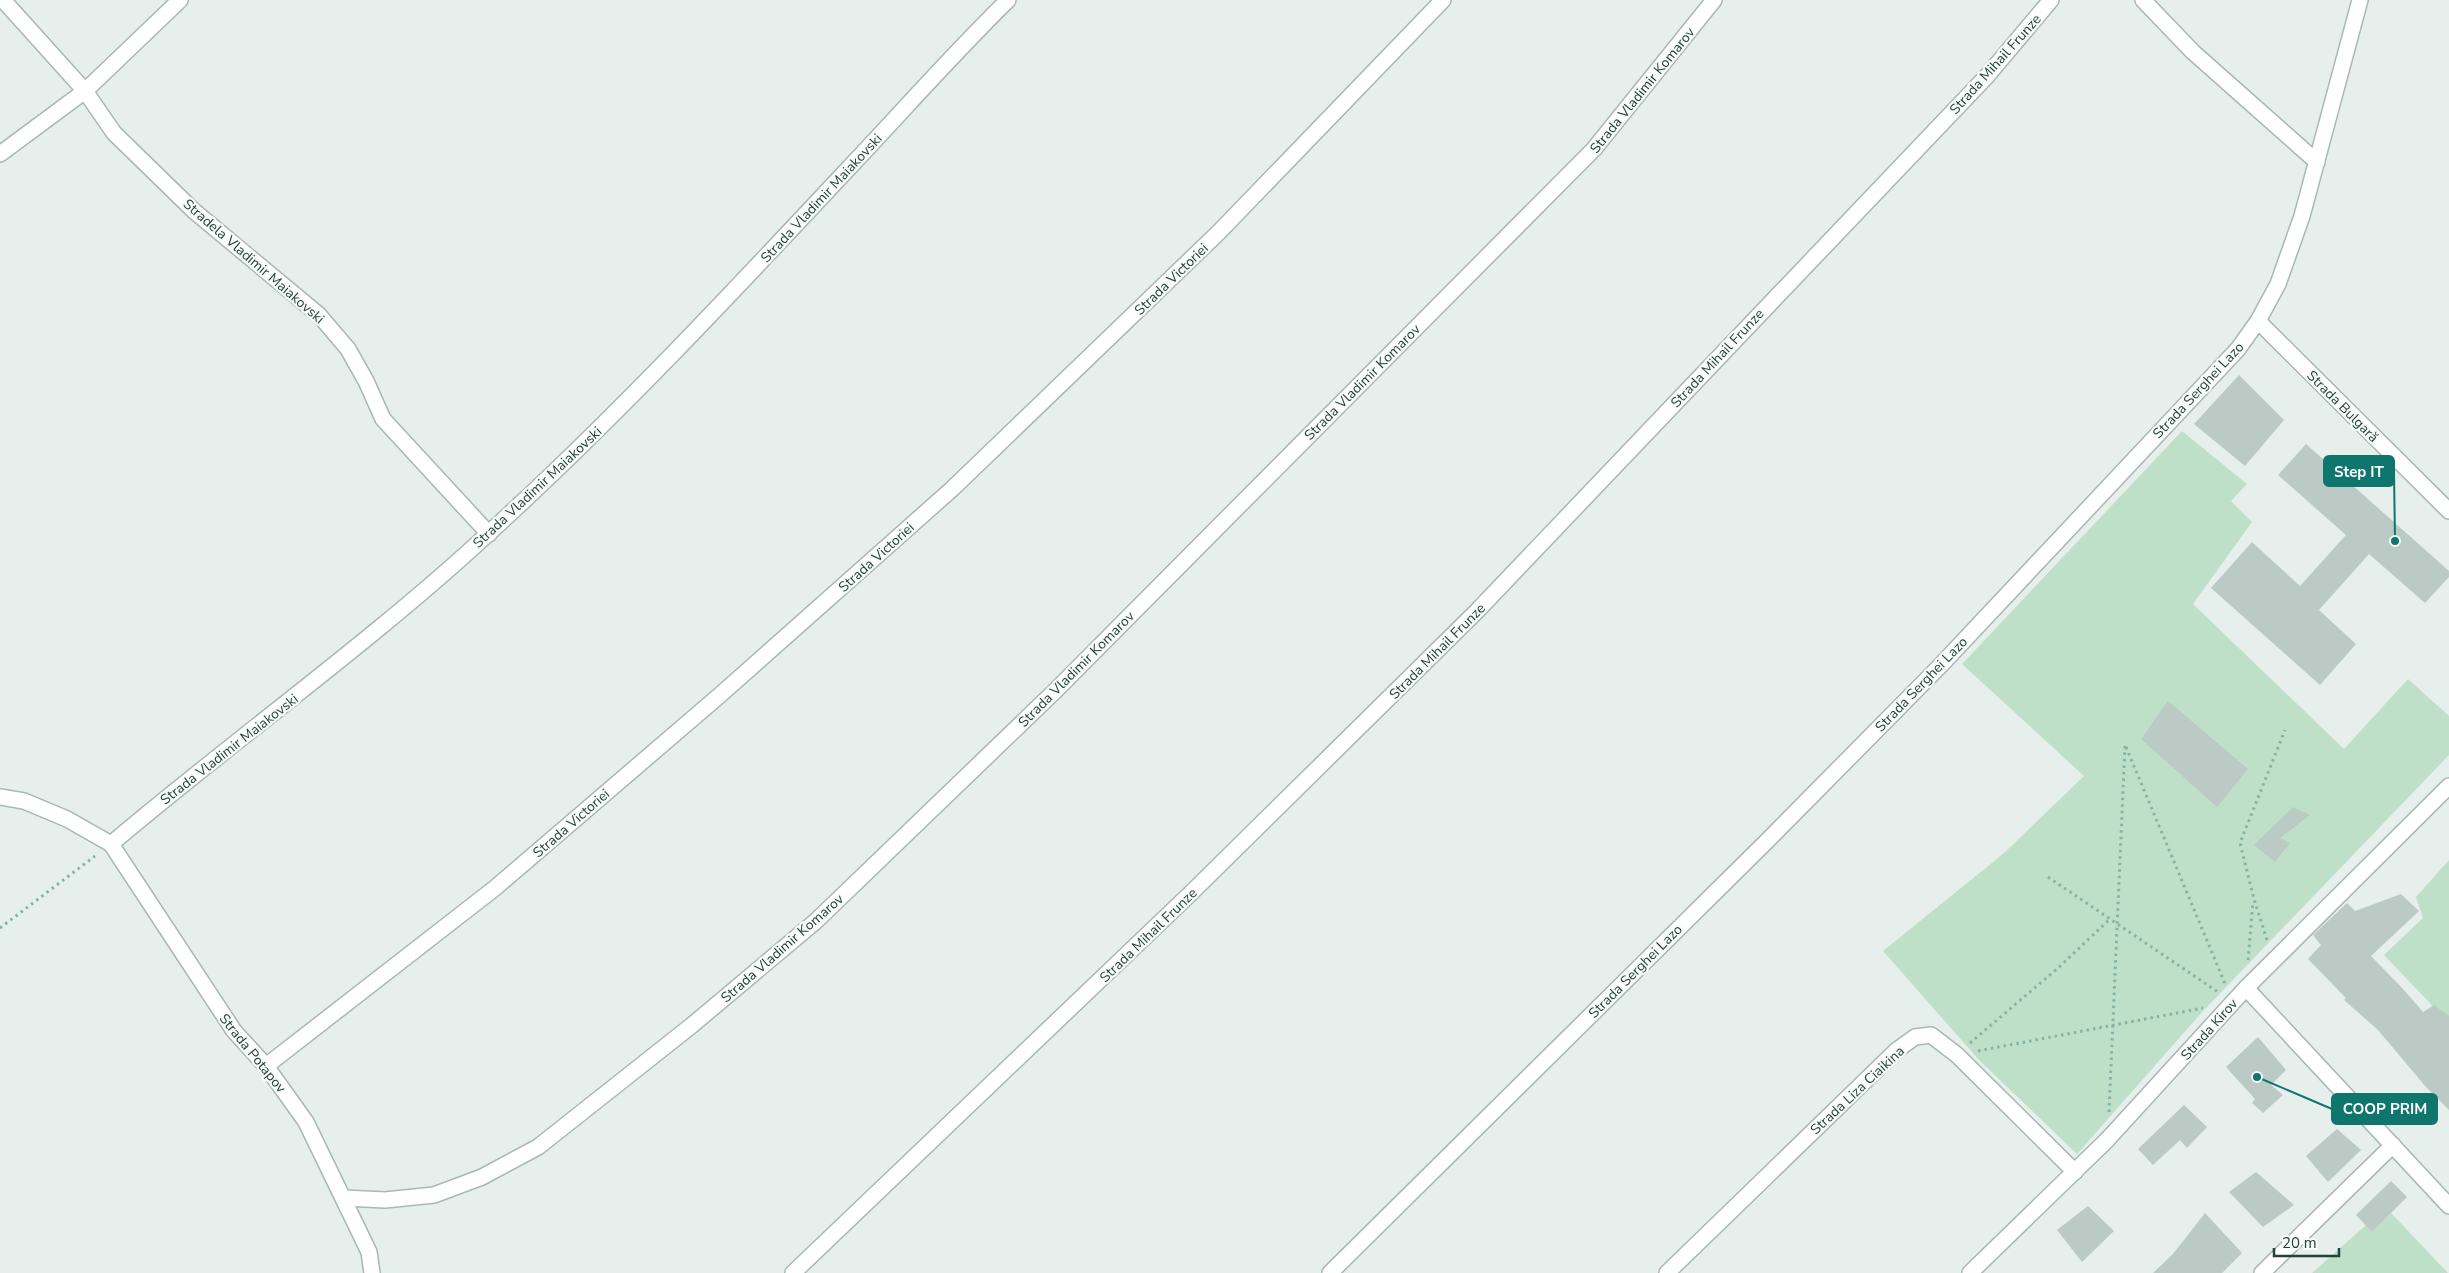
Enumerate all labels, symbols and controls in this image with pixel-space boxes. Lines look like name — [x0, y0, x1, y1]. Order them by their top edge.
street label: Strada Mihail Frunze — [1945, 10, 2046, 119]
street label: Strada Vladimir Komarov — [1586, 23, 1700, 157]
street label: Strada Vladimir Maiakovski — [756, 130, 886, 267]
street label: Stradela Vladimir Maiakovski — [179, 195, 328, 328]
street label: Strada Victoriei — [1130, 239, 1212, 320]
street label: Strada Mihail Frunze — [1667, 305, 1768, 412]
street label: Strada Vladimir Komarov — [1300, 320, 1425, 445]
street label: Strada Serghei Lazo — [2149, 338, 2248, 443]
street label: Strada Bulgară — [2303, 366, 2383, 446]
street label: Strada Vladimir Maiakovski — [469, 422, 606, 552]
callout: Step IT — [2324, 456, 2394, 486]
text: Step IT — [2334, 462, 2385, 482]
street label: Strada Victoriei — [834, 518, 918, 597]
street label: Strada Mihail Frunze — [1385, 599, 1490, 704]
street label: Strada Vladimir Komarov — [1014, 607, 1139, 732]
street label: Strada Serghei Lazo — [1871, 632, 1972, 736]
street label: Strada Vladimir Maiakovski — [156, 690, 302, 809]
street label: Strada Victoriei — [529, 785, 614, 862]
street label: Strada Mihail Frunze — [1095, 884, 1201, 987]
street label: Strada Vladimir Komarov — [717, 889, 848, 1007]
street label: Strada Serghei Lazo — [1584, 920, 1687, 1022]
street label: Strada Kirov — [2177, 994, 2243, 1064]
street label: Strada Potapov — [215, 1010, 291, 1097]
street label: Strada Liza Ciaikina — [1806, 1042, 1909, 1139]
callout: COOP PRIM — [2332, 1094, 2437, 1124]
text: COOP PRIM — [2343, 1099, 2427, 1119]
scale bar — [2274, 1226, 2339, 1258]
text: 20 m — [2282, 1233, 2317, 1253]

